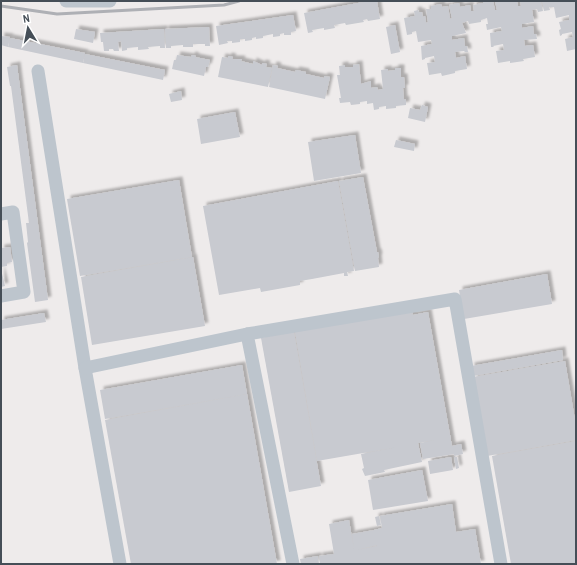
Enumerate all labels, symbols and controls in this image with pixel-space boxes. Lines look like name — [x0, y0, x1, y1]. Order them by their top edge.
north arrow — [8, 8, 48, 48]
text: N — [22, 11, 31, 26]

